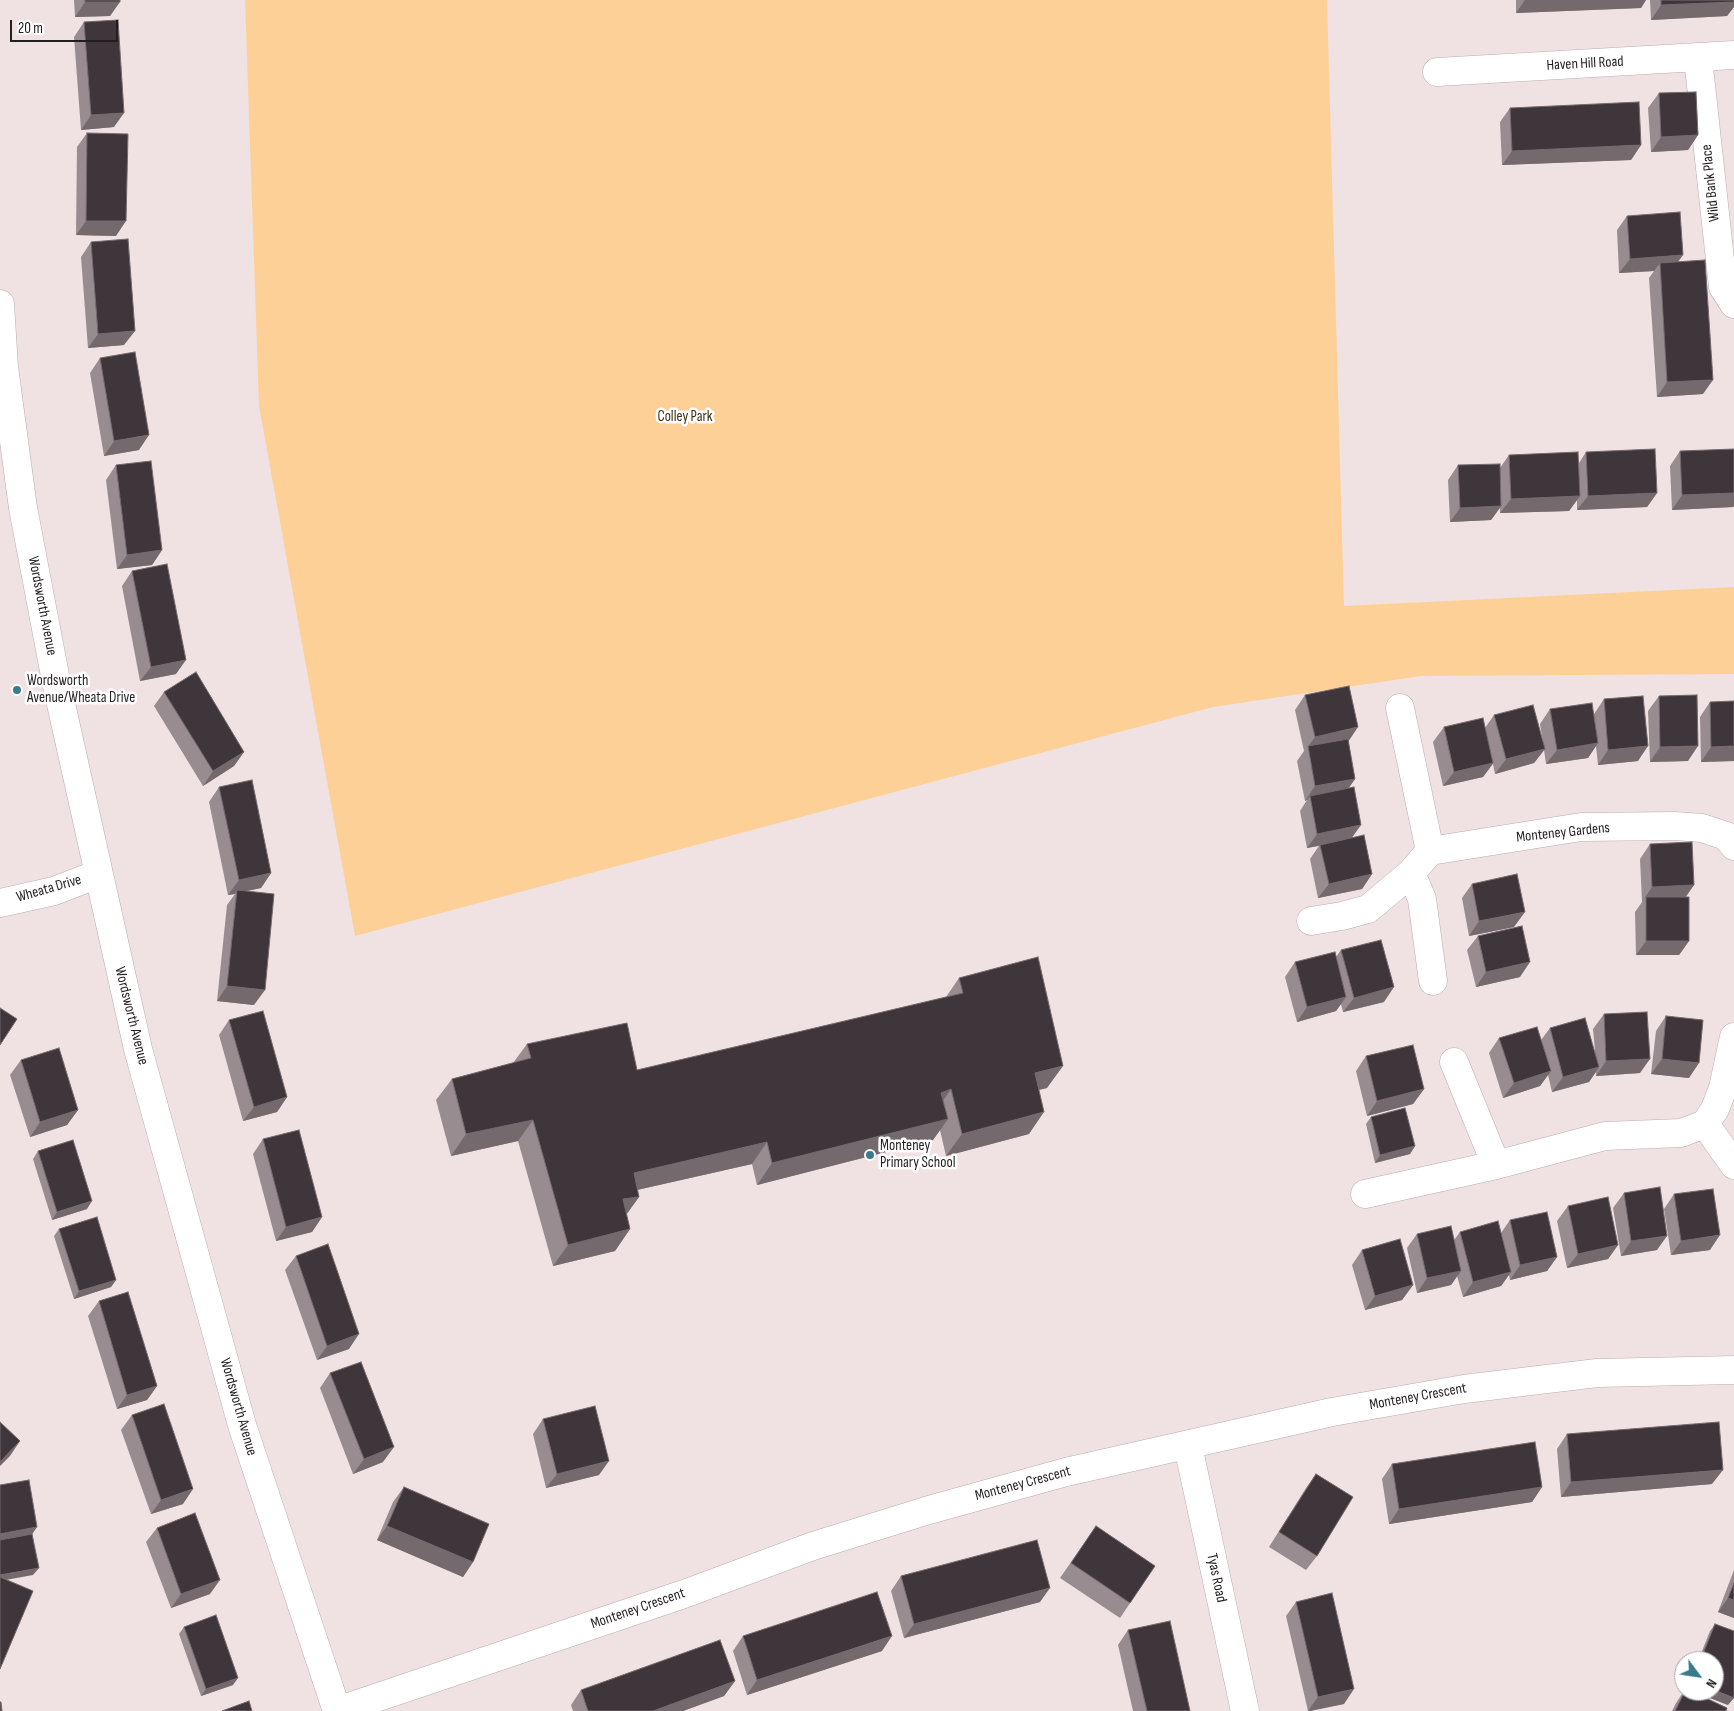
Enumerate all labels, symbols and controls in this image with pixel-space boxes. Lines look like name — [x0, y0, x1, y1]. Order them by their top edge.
scale bar — [12, 10, 120, 42]
text: 20 m — [18, 19, 43, 38]
street label: Haven Hill Road — [1546, 53, 1624, 75]
street label: Wild Bank Place — [1698, 143, 1724, 223]
park label: Colley Park — [658, 408, 712, 426]
street label: Wordsworth Avenue — [24, 555, 60, 657]
place label: Wordsworth Avenue/Wheata Drive — [27, 672, 135, 707]
marker: Wordsworth Avenue/Wheata Drive — [11, 684, 23, 696]
street label: Monteney Gardens — [1515, 819, 1611, 847]
street label: Wheata Drive — [14, 871, 84, 907]
street label: Wordsworth Avenue — [110, 965, 152, 1067]
place label: Monteney Primary School — [880, 1137, 956, 1172]
marker: Monteney Primary School — [864, 1149, 876, 1161]
street label: Wordsworth Avenue — [215, 1356, 261, 1458]
street label: Monteney Crescent — [1368, 1380, 1468, 1414]
street label: Monteney Crescent — [973, 1463, 1073, 1505]
street label: Tyas Road — [1202, 1552, 1230, 1604]
street label: Monteney Crescent — [589, 1584, 687, 1634]
north arrow — [1674, 1651, 1724, 1701]
text: N — [1702, 1676, 1721, 1691]

